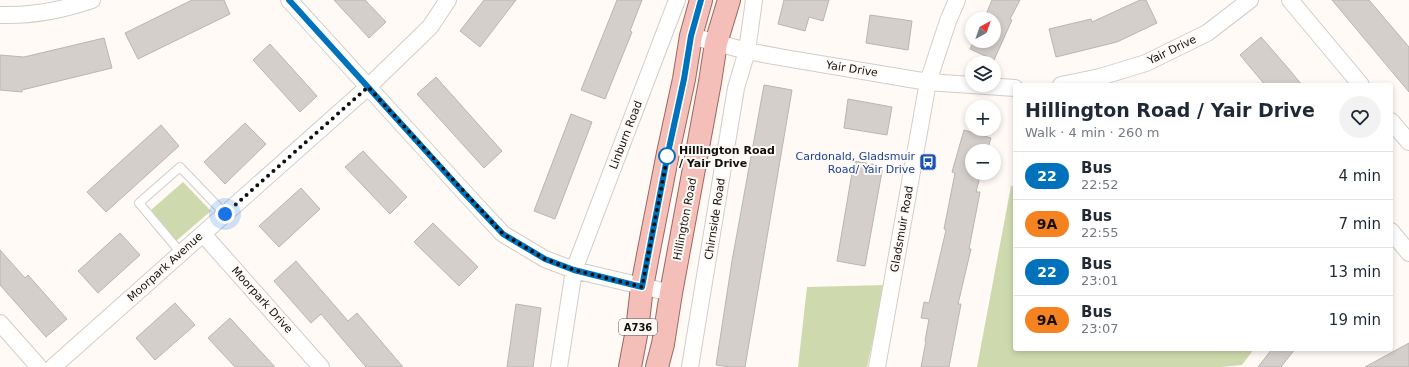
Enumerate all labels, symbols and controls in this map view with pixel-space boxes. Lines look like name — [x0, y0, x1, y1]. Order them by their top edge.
north arrow — [965, 12, 1001, 48]
map controls — [965, 12, 1001, 180]
street label: Yair Drive — [1145, 33, 1199, 68]
button: layers — [965, 56, 1001, 92]
street label: Yair Drive — [824, 58, 879, 80]
button: heart — [1339, 96, 1381, 138]
street label: Linburn Road — [607, 99, 645, 171]
text: Hillington Road / Yair Drive — [1025, 99, 1315, 121]
button: + — [965, 100, 1001, 136]
text: Walk · 4 min · 260 m — [1025, 125, 1159, 140]
place label: Hillington Road / Yair Drive — [679, 144, 775, 170]
button: − — [965, 144, 1001, 180]
marker: Hillington Road / Yair Drive — [658, 147, 676, 165]
place label: Cardonald, Gladsmuir Road/ Yair Drive — [795, 150, 915, 176]
bus stop icon: Cardonald, Gladsmuir Road/ Yair Drive — [918, 152, 938, 172]
text: Bus — [1081, 159, 1112, 177]
text: 4 min — [1338, 167, 1381, 185]
text: 22 — [1037, 168, 1057, 184]
street label: Hillington Road — [671, 177, 699, 261]
street label: Chirnside Road — [702, 177, 728, 261]
text: 22:52 — [1081, 177, 1118, 192]
street label: Gladsmuir Road — [888, 185, 916, 273]
your location — [215, 204, 235, 224]
text: Bus — [1081, 207, 1112, 225]
text: 7 min — [1338, 215, 1381, 233]
text: 9A — [1037, 216, 1057, 232]
text: 22:55 — [1081, 225, 1118, 240]
street label: Moorpark Avenue — [125, 230, 205, 304]
text: Bus — [1081, 255, 1112, 273]
text: 13 min — [1329, 263, 1381, 281]
street label: Moorpark Drive — [229, 264, 295, 336]
text: 22 — [1037, 264, 1057, 280]
text: 23:01 — [1081, 273, 1118, 288]
text: Bus — [1081, 303, 1112, 321]
text: 19 min — [1329, 311, 1381, 329]
text: 9A — [1037, 312, 1057, 328]
road number: A736 — [619, 319, 657, 335]
text: 23:07 — [1081, 321, 1118, 336]

